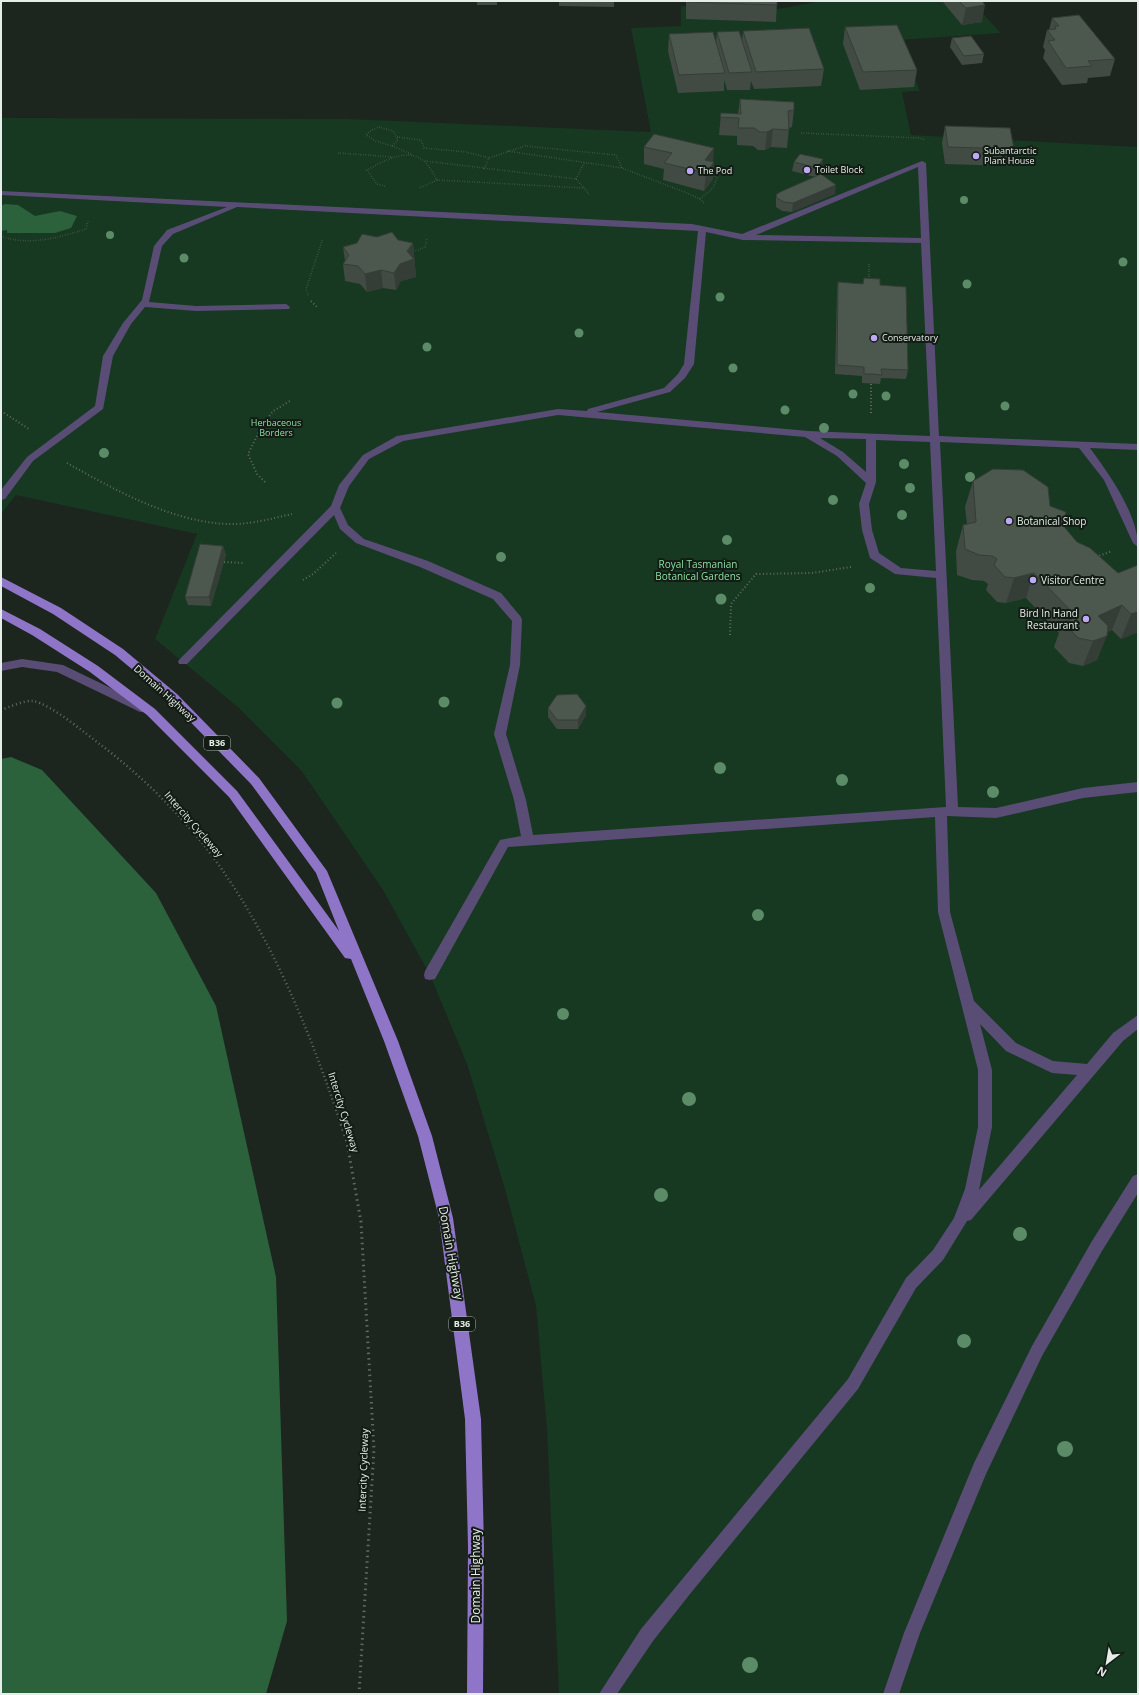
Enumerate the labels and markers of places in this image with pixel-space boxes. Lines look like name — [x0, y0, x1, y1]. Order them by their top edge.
place label: Subantarctic Plant House — [984, 144, 1037, 167]
marker: Subantarctic Plant House — [971, 151, 981, 161]
place label: Toilet Block — [815, 163, 863, 176]
place label: The Pod — [698, 164, 732, 177]
marker: Toilet Block — [802, 165, 812, 175]
marker: The Pod — [685, 166, 695, 176]
place label: Conservatory — [882, 331, 938, 344]
marker: Conservatory — [869, 333, 879, 343]
place label: Botanical Shop — [1017, 514, 1086, 528]
marker: Botanical Shop — [1004, 516, 1014, 526]
place label: Visitor Centre — [1041, 573, 1105, 587]
marker: Visitor Centre — [1028, 575, 1038, 585]
place label: Bird In Hand Restaurant — [1020, 606, 1078, 632]
marker: Bird In Hand Restaurant — [1081, 614, 1091, 624]

